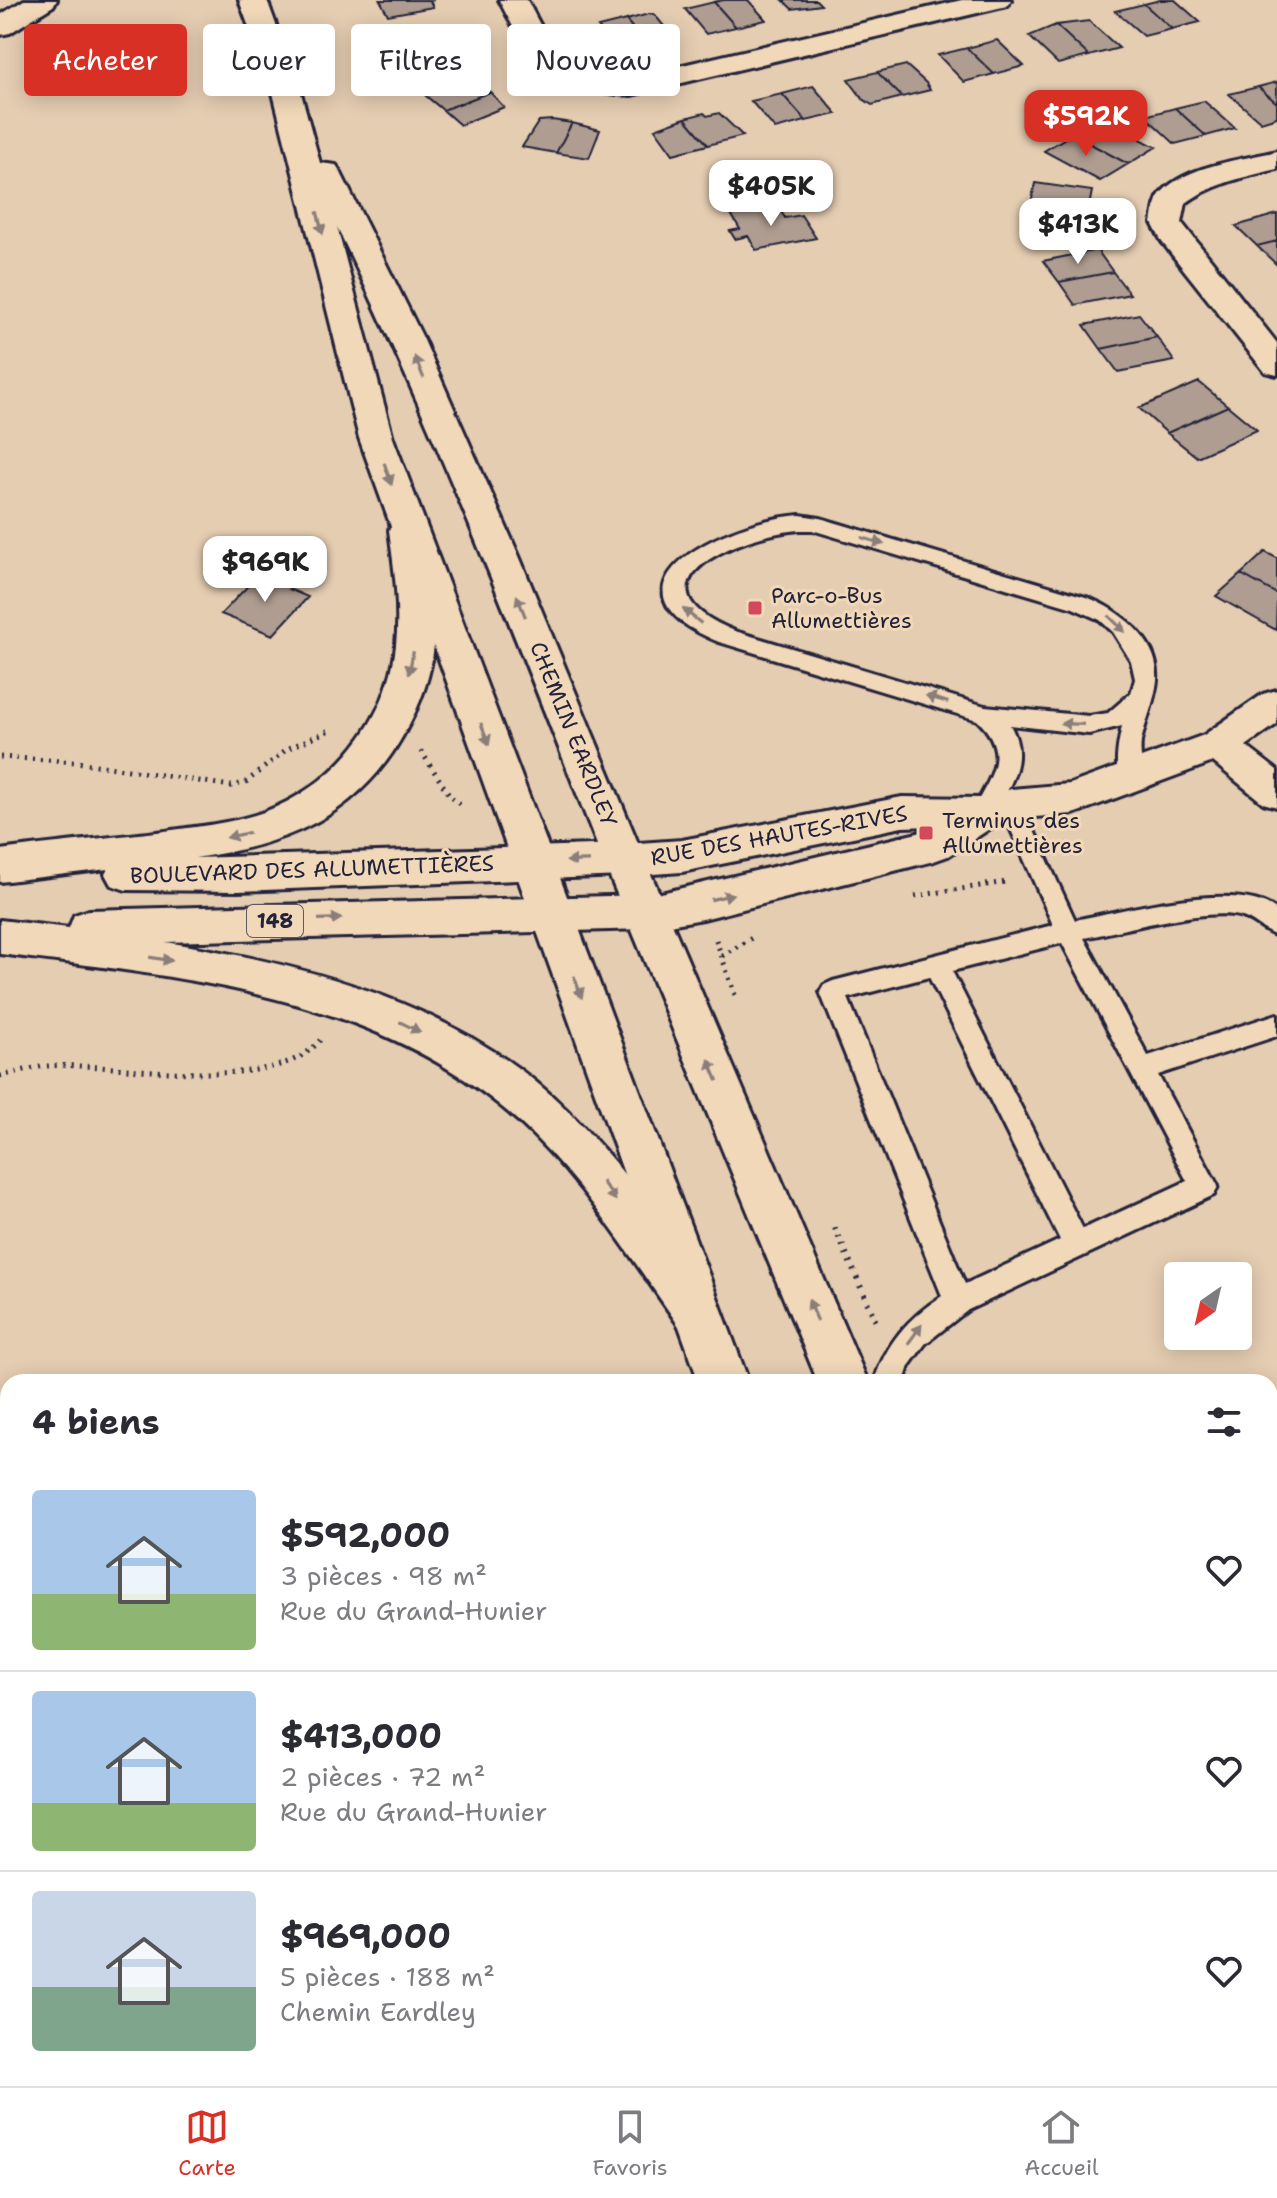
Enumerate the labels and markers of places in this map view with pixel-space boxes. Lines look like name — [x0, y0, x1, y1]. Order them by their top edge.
pin: $592K — [1030, 90, 1142, 158]
pin: $405K — [715, 160, 827, 228]
pin: $413K — [1022, 198, 1134, 266]
pin: $969K — [209, 536, 321, 604]
place label: Parc-o-Bus Allumettières — [771, 581, 912, 635]
marker: Parc-o-Bus Allumettières — [746, 599, 764, 617]
place label: Terminus des Allumettières — [942, 806, 1083, 860]
marker: Terminus des Allumettières — [917, 824, 935, 842]

